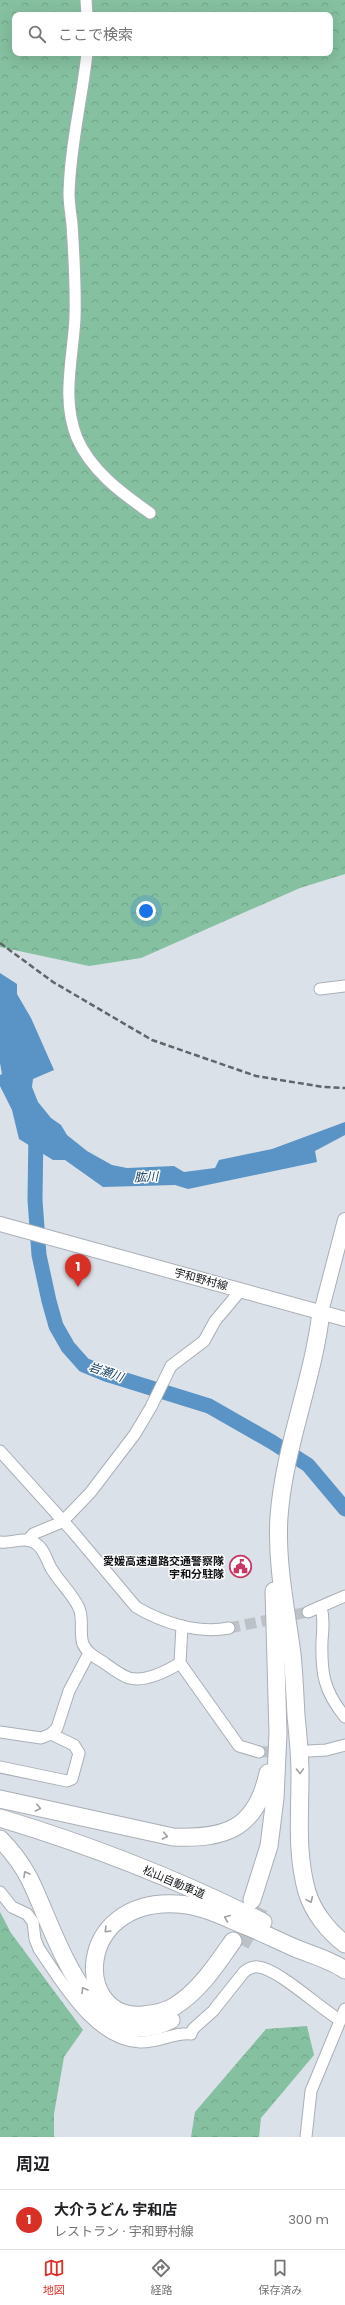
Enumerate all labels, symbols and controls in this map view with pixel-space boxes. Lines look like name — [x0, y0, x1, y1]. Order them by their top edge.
search box — [12, 12, 333, 56]
icon: search — [26, 23, 48, 45]
text: ここで検索 — [58, 24, 133, 45]
your location — [136, 901, 156, 921]
water label: 肱川 — [134, 1168, 160, 1185]
pin: 1 — [65, 1254, 91, 1287]
street label: 宇和野村線 — [172, 1264, 230, 1294]
water label: 岩瀬川 — [86, 1358, 128, 1386]
place label: 愛媛高速道路交通警察隊 宇和分駐隊 — [103, 1553, 224, 1582]
public building icon: 愛媛高速道路交通警察隊 宇和分駐隊 — [227, 1554, 253, 1580]
one-way arrow — [295, 1768, 304, 1774]
one-way arrow — [35, 1803, 41, 1811]
one-way arrow — [162, 1831, 168, 1839]
street label: 松山自動車道 — [140, 1862, 208, 1902]
one-way arrow — [24, 1871, 31, 1878]
one-way arrow — [305, 1895, 313, 1903]
one-way arrow — [223, 1915, 231, 1923]
one-way arrow — [104, 1925, 112, 1933]
one-way arrow — [81, 1987, 88, 1994]
text: 周辺 — [16, 2152, 50, 2176]
text: 大介うどん 宇和店 — [54, 2199, 177, 2220]
text: 1 — [27, 2210, 31, 2229]
text: 300 m — [288, 2210, 329, 2229]
text: レストラン · 宇和野村線 — [54, 2222, 194, 2241]
tab: 地図 — [43, 2257, 65, 2299]
tab: 経路 — [150, 2257, 172, 2299]
tab: 保存済み — [258, 2257, 302, 2299]

